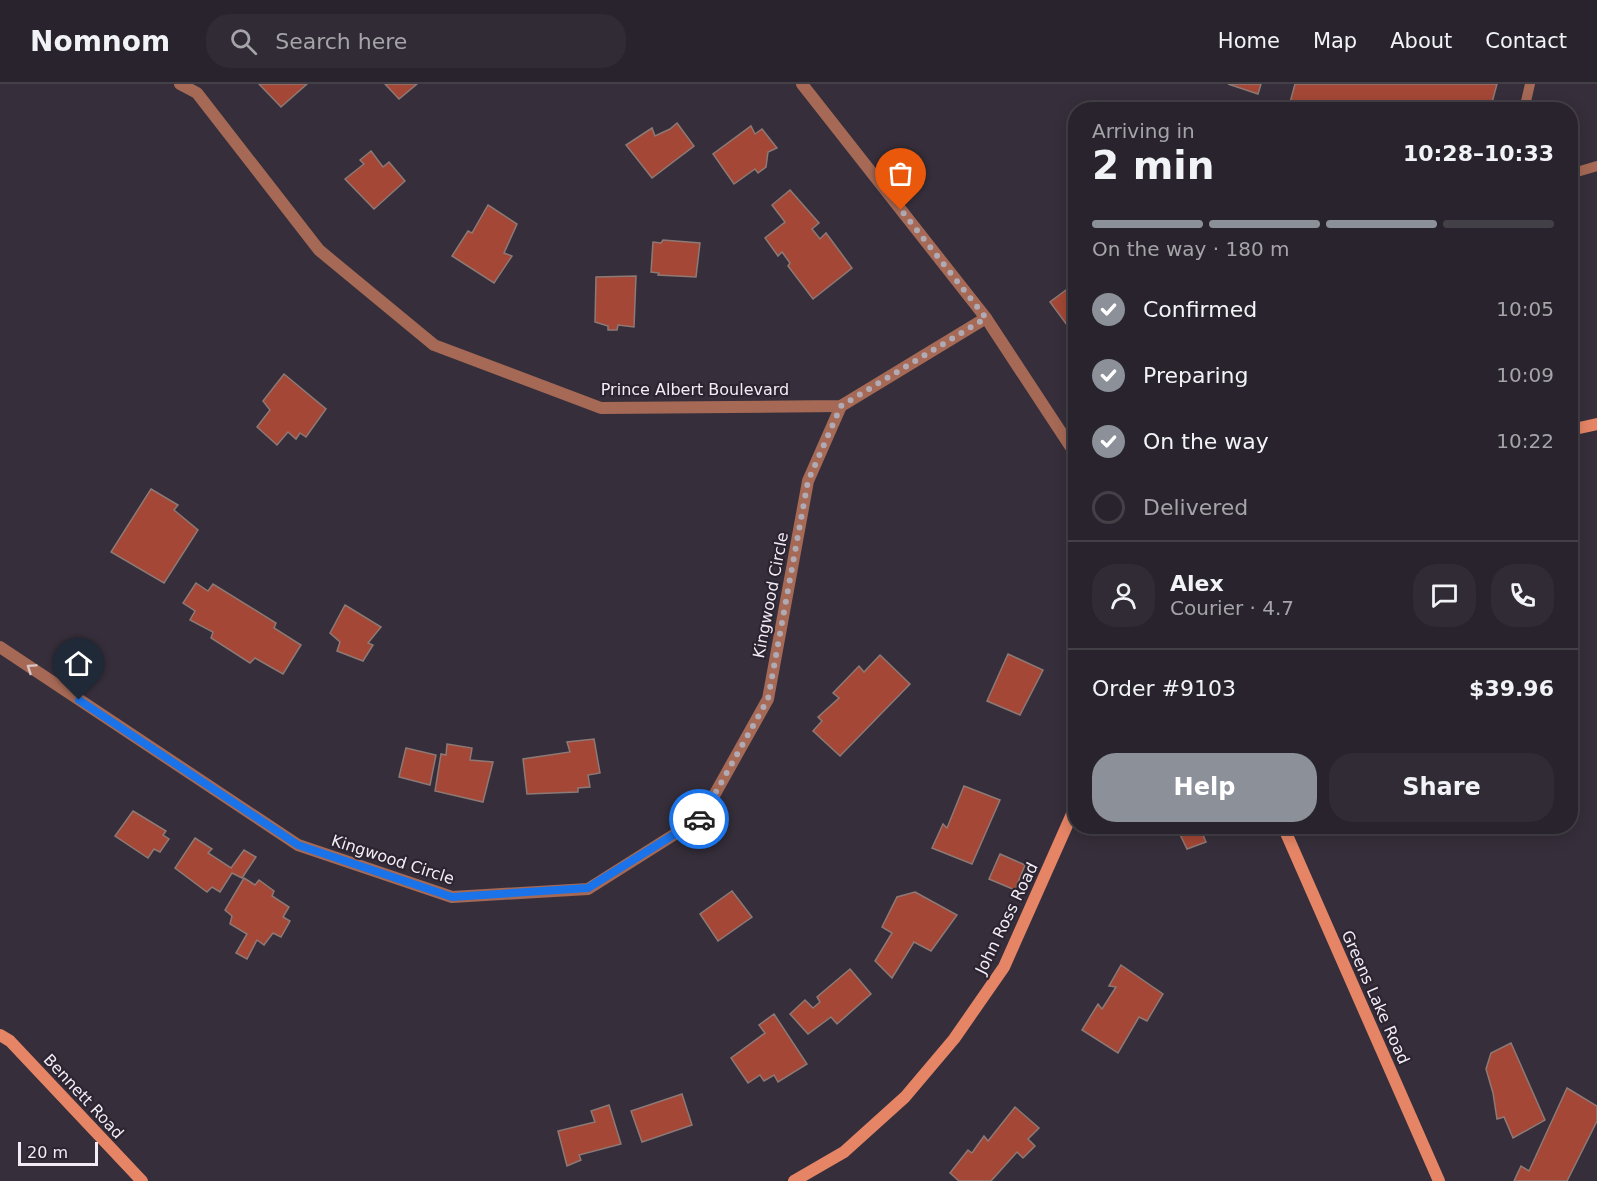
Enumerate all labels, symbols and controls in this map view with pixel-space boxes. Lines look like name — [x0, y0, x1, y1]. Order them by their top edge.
search box — [206, 14, 626, 68]
text: Nomnom — [30, 25, 170, 58]
icon: search — [227, 25, 260, 58]
text: Search here — [275, 29, 407, 54]
text: Home — [1218, 29, 1280, 53]
text: Map — [1313, 29, 1357, 53]
text: About — [1390, 29, 1452, 53]
text: Contact — [1485, 29, 1567, 53]
text: Arriving in — [1092, 119, 1195, 143]
text: 10:28–10:33 — [1403, 141, 1554, 166]
text: 2 min — [1092, 143, 1214, 188]
pin — [875, 148, 926, 210]
icon: bag — [884, 157, 917, 190]
text: On the way · 180 m — [1092, 237, 1290, 261]
icon: check — [1092, 293, 1125, 326]
text: Confirmed — [1143, 297, 1257, 322]
text: 10:05 — [1496, 297, 1554, 321]
icon: check — [1092, 359, 1125, 392]
text: Preparing — [1143, 363, 1249, 388]
text: 10:09 — [1496, 363, 1554, 387]
street label: Prince Albert Boulevard — [601, 380, 789, 399]
icon: check — [1092, 425, 1125, 458]
text: On the way — [1143, 429, 1269, 454]
text: 10:22 — [1496, 429, 1554, 453]
text: Delivered — [1143, 495, 1248, 520]
street label: Kingwood Circle — [749, 530, 792, 660]
button: person — [1092, 564, 1155, 627]
button: chat — [1413, 564, 1476, 627]
button: phone — [1491, 564, 1554, 627]
text: Alex — [1170, 571, 1224, 596]
text: Courier · 4.7 — [1170, 596, 1294, 620]
pin — [53, 638, 104, 700]
icon: home — [62, 647, 95, 680]
one-way arrow — [27, 664, 38, 675]
text: Order #9103 — [1092, 676, 1236, 701]
text: $39.96 — [1469, 676, 1554, 701]
button: Help — [1092, 753, 1317, 822]
button: Share — [1329, 753, 1554, 822]
courier — [669, 789, 729, 849]
icon: car — [683, 803, 716, 836]
street label: Kingwood Circle — [329, 831, 457, 888]
street label: John Ross Road — [971, 859, 1042, 978]
street label: Greens Lake Road — [1338, 927, 1414, 1067]
street label: Bennett Road — [40, 1050, 128, 1143]
scale bar — [18, 1139, 98, 1166]
text: 20 m — [27, 1143, 68, 1162]

